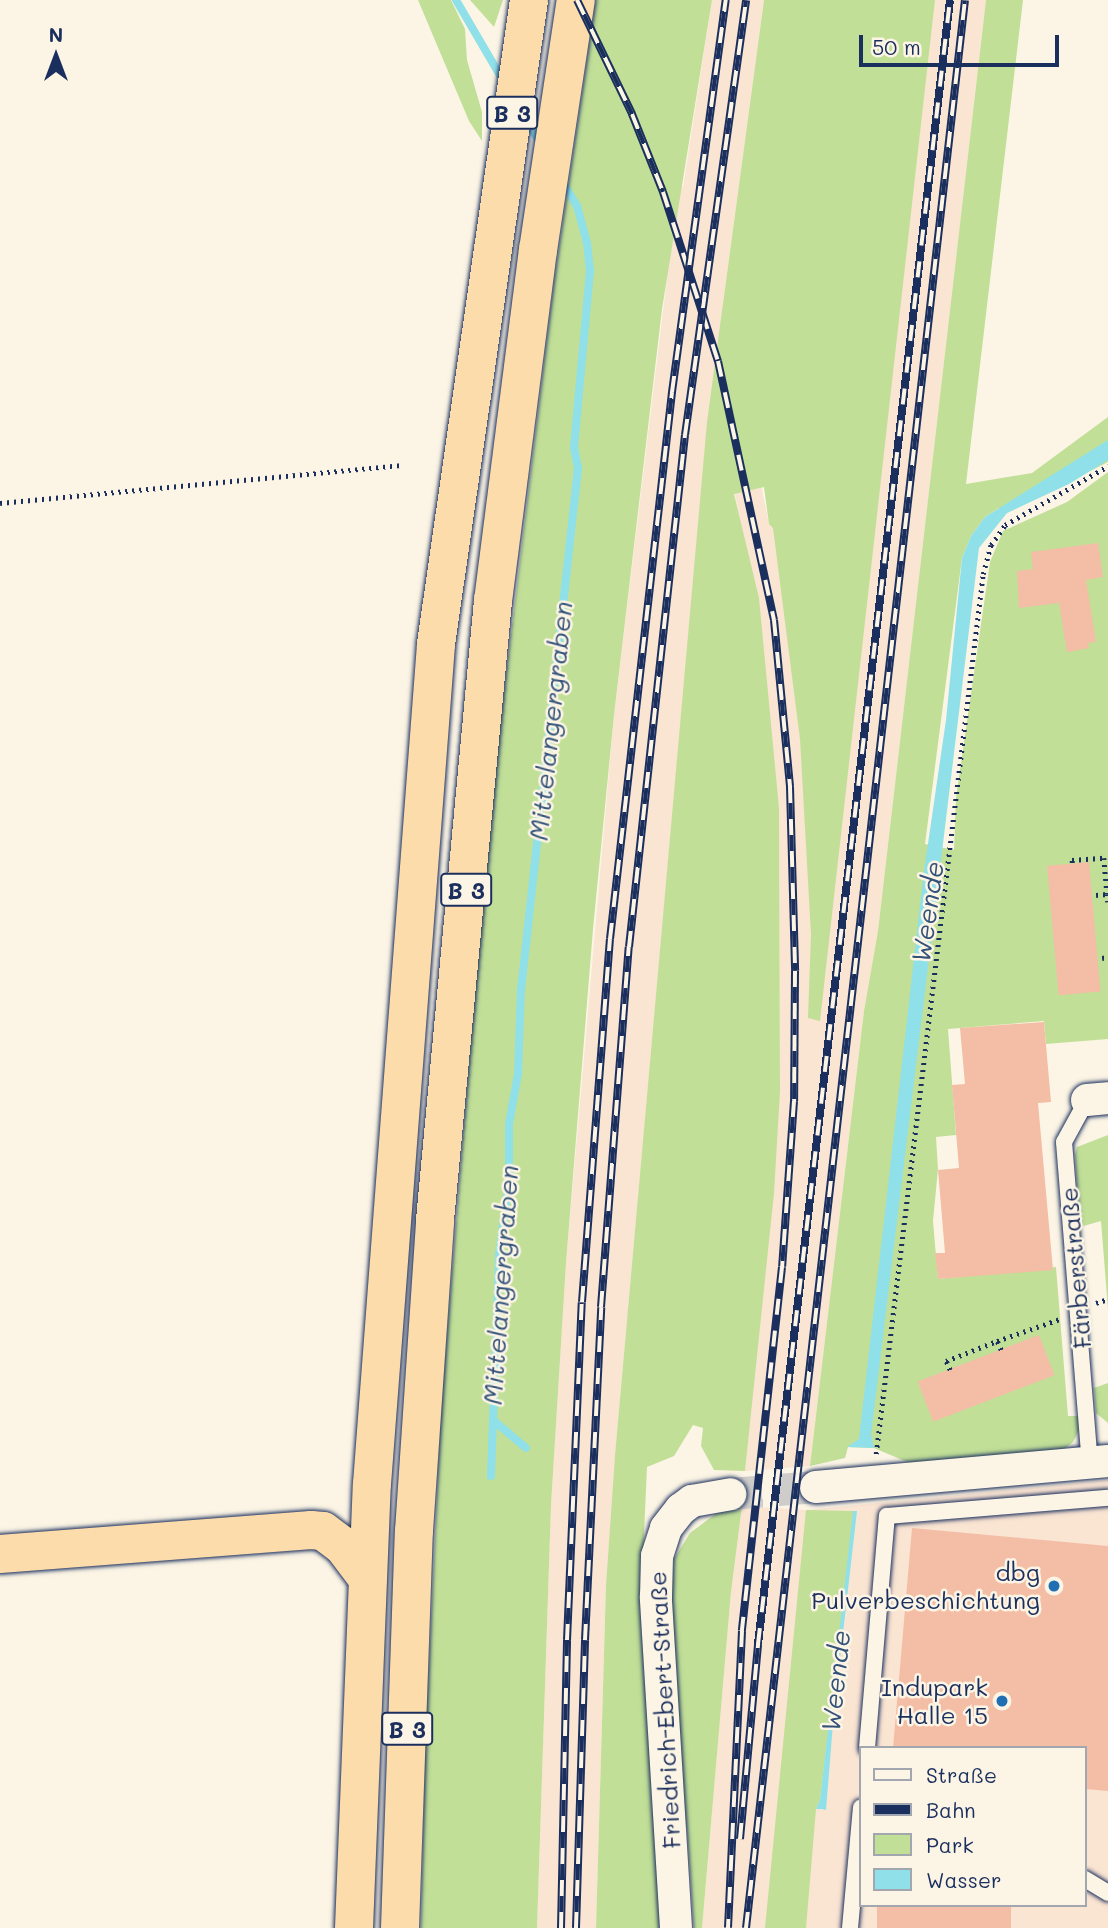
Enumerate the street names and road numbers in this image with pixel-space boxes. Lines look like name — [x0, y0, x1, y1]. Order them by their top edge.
road number: B 3 — [486, 94, 538, 132]
road number: B 3 — [440, 870, 492, 909]
street label: Färberstraße — [1054, 1186, 1096, 1350]
street label: Friedrich-Ebert-Straße — [642, 1571, 686, 1849]
road number: B 3 — [381, 1710, 433, 1748]

